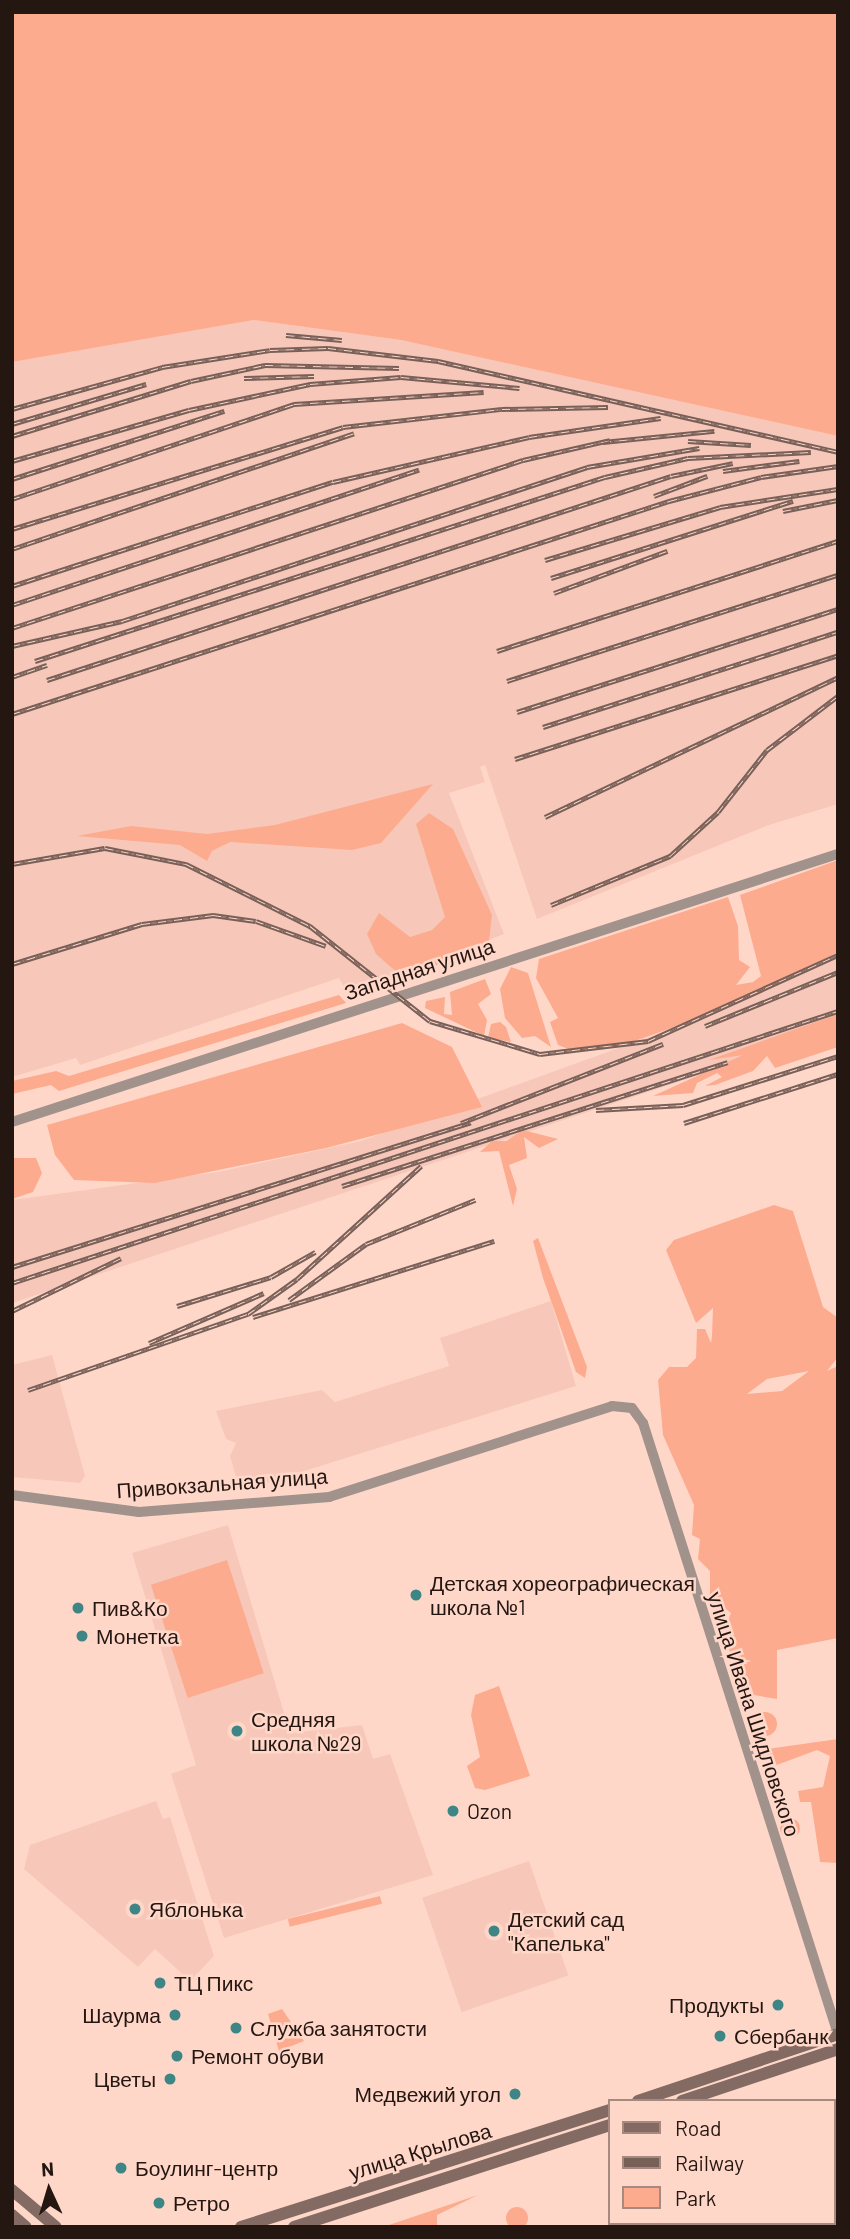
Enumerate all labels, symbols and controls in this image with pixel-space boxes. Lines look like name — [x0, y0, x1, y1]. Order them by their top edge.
street label: Западная улица — [341, 933, 497, 1005]
street label: Привокзальная улица — [116, 1463, 328, 1503]
place label: Детская хореографическая школа №1 — [430, 1570, 695, 1620]
marker: Детская хореографическая школа №1 — [408, 1587, 424, 1603]
street label: улица Ивана Шидловского — [702, 1588, 806, 1840]
place label: Пив&Ко — [92, 1595, 168, 1621]
marker: Пив&Ко — [70, 1600, 86, 1616]
place label: Монетка — [96, 1623, 179, 1649]
marker: Монетка — [74, 1628, 90, 1644]
place label: Средняя школа №29 — [251, 1706, 361, 1756]
marker: Средняя школа №29 — [229, 1723, 245, 1739]
place label: Ozon — [467, 1798, 512, 1824]
marker: Ozon — [445, 1803, 461, 1819]
place label: Яблонька — [149, 1896, 243, 1922]
marker: Яблонька — [127, 1901, 143, 1917]
place label: Детский сад "Капелька" — [508, 1906, 624, 1956]
marker: Детский сад "Капелька" — [486, 1923, 502, 1939]
place label: ТЦ Пикс — [174, 1970, 253, 1996]
marker: ТЦ Пикс — [152, 1975, 168, 1991]
place label: Продукты — [669, 1992, 764, 2018]
marker: Продукты — [770, 1997, 786, 2013]
place label: Шаурма — [82, 2002, 161, 2028]
marker: Шаурма — [167, 2007, 183, 2023]
place label: Служба занятости — [250, 2015, 427, 2041]
marker: Служба занятости — [228, 2020, 244, 2036]
place label: Сбербанк — [734, 2023, 828, 2049]
marker: Сбербанк — [712, 2028, 728, 2044]
place label: Ремонт обуви — [191, 2043, 324, 2069]
marker: Ремонт обуви — [169, 2048, 185, 2064]
place label: Цветы — [94, 2066, 156, 2092]
marker: Цветы — [162, 2071, 178, 2087]
place label: Медвежий угол — [355, 2081, 501, 2107]
marker: Медвежий угол — [507, 2086, 523, 2102]
legend — [608, 2099, 836, 2225]
text: Road — [675, 2115, 721, 2140]
street label: улица Крылова — [346, 2117, 494, 2185]
text: Railway — [675, 2150, 744, 2175]
north arrow — [14, 2155, 84, 2225]
place label: Боулинг-центр — [135, 2155, 278, 2181]
text: N — [40, 2157, 55, 2180]
marker: Боулинг-центр — [113, 2160, 129, 2176]
text: Park — [675, 2185, 716, 2210]
place label: Ретро — [173, 2190, 230, 2216]
marker: Ретро — [151, 2195, 167, 2211]

